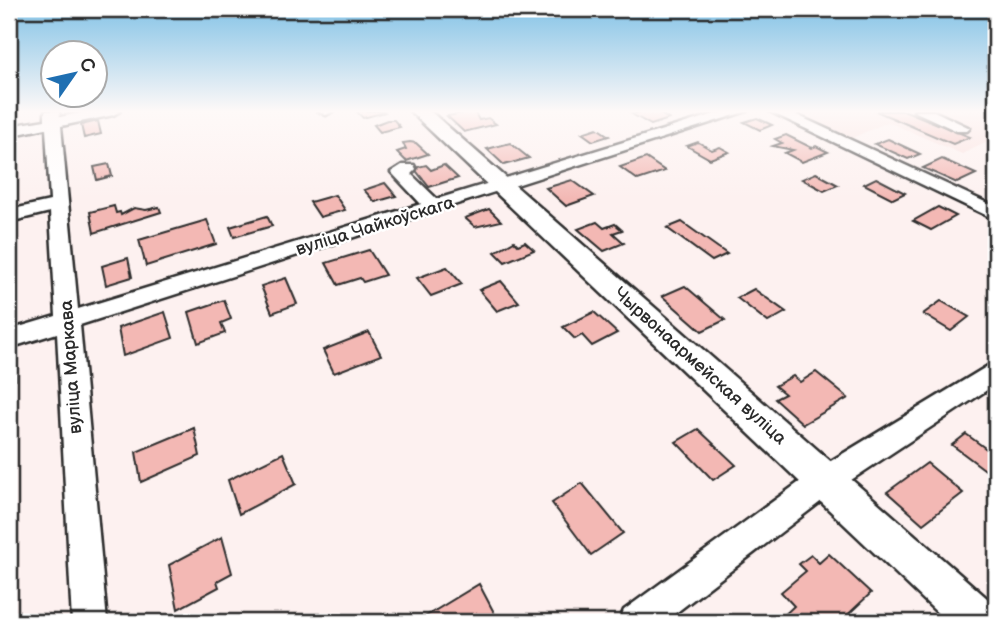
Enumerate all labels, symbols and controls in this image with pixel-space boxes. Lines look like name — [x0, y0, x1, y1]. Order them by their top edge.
north arrow — [38, 38, 108, 108]
text: С — [74, 53, 100, 77]
street label: вуліца Чайкоўскага — [293, 192, 457, 260]
street label: Чырвонаармейская вуліца — [609, 283, 791, 449]
street label: вуліца Маркава — [56, 299, 86, 435]

